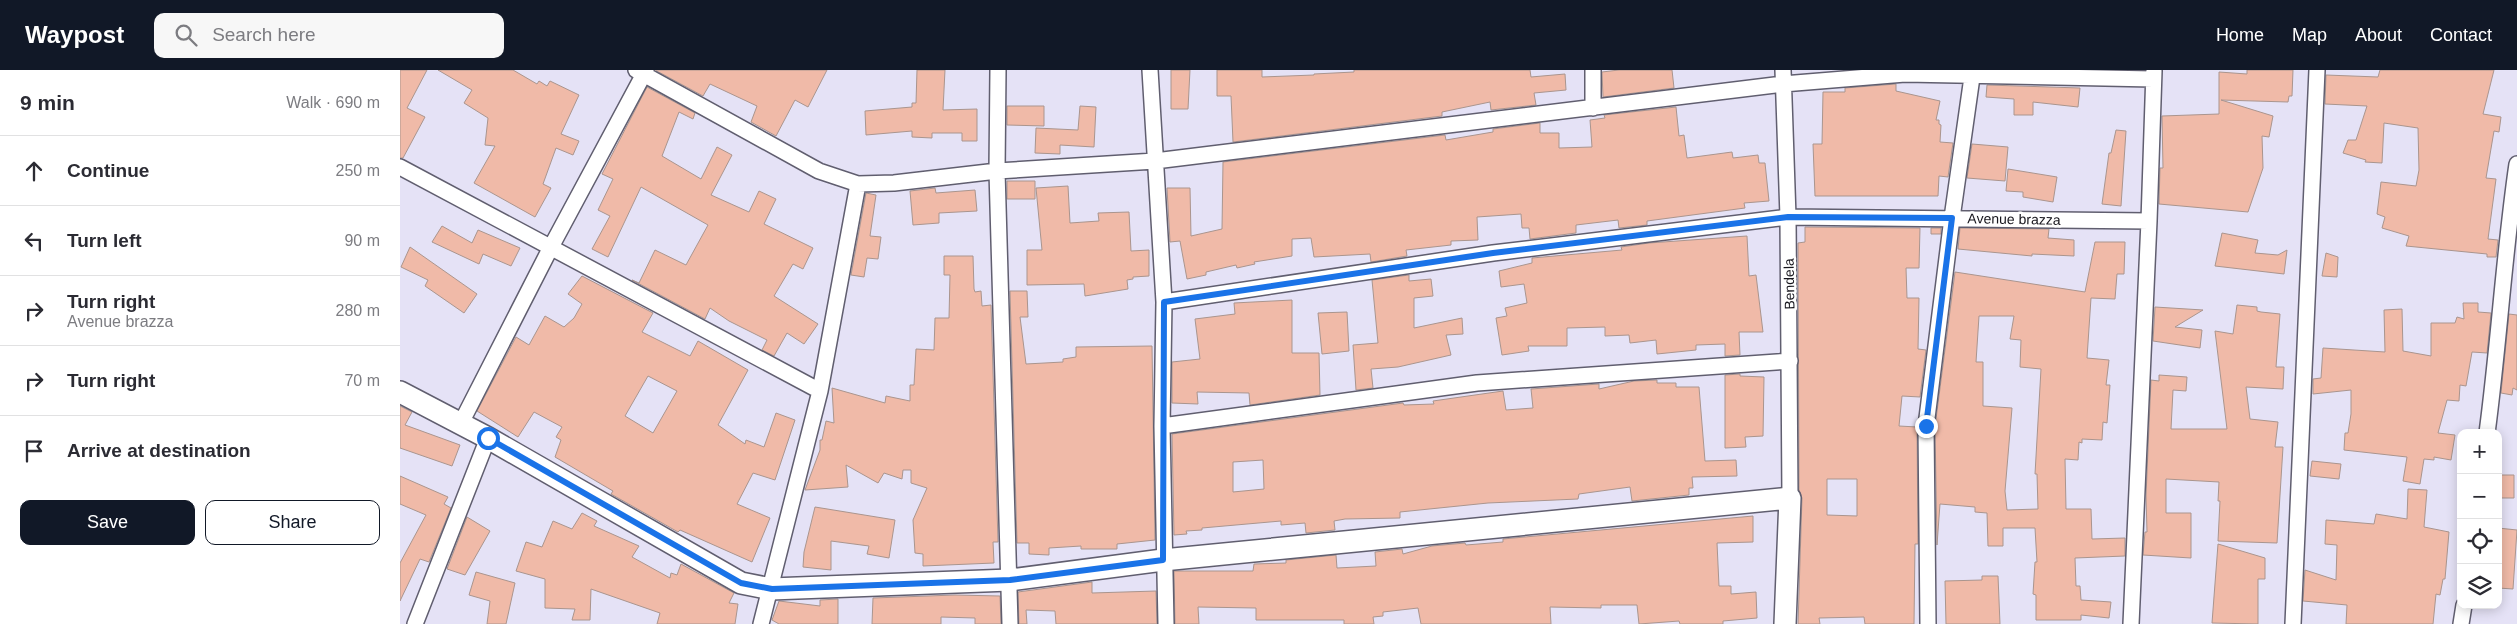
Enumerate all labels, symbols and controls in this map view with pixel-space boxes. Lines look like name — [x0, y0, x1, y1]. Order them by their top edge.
search box — [154, 13, 504, 58]
text: Waypost — [25, 21, 124, 48]
icon: search — [172, 21, 200, 49]
text: Search here — [212, 24, 316, 45]
text: Home — [2216, 25, 2264, 45]
text: Map — [2292, 25, 2327, 45]
text: About — [2355, 25, 2402, 45]
text: Contact — [2430, 25, 2492, 45]
text: 9 min — [20, 91, 75, 114]
text: Walk · 690 m — [286, 94, 380, 111]
icon: ahead — [20, 157, 48, 185]
text: Continue — [67, 160, 149, 181]
text: 250 m — [336, 162, 380, 179]
street label: Avenue brazza — [1967, 210, 2061, 228]
icon: left — [20, 227, 48, 255]
text: Turn left — [67, 230, 142, 251]
text: 90 m — [344, 232, 380, 249]
street label: Bendela — [1781, 258, 1797, 310]
text: Turn right — [67, 291, 155, 312]
icon: right — [20, 297, 48, 325]
text: 280 m — [336, 302, 380, 319]
text: Avenue brazza — [67, 313, 173, 330]
icon: right — [20, 367, 48, 395]
text: Turn right — [67, 370, 155, 391]
text: 70 m — [344, 372, 380, 389]
route end — [1915, 415, 1938, 438]
route start — [477, 427, 500, 450]
map controls — [2457, 429, 2502, 609]
button: + — [2457, 429, 2502, 474]
icon: arrive — [20, 437, 48, 465]
text: Arrive at destination — [67, 440, 251, 461]
button: − — [2457, 474, 2502, 519]
button: Save — [20, 500, 195, 545]
button: Share — [205, 500, 380, 545]
button: locate — [2457, 519, 2502, 564]
button: layers — [2457, 564, 2502, 609]

